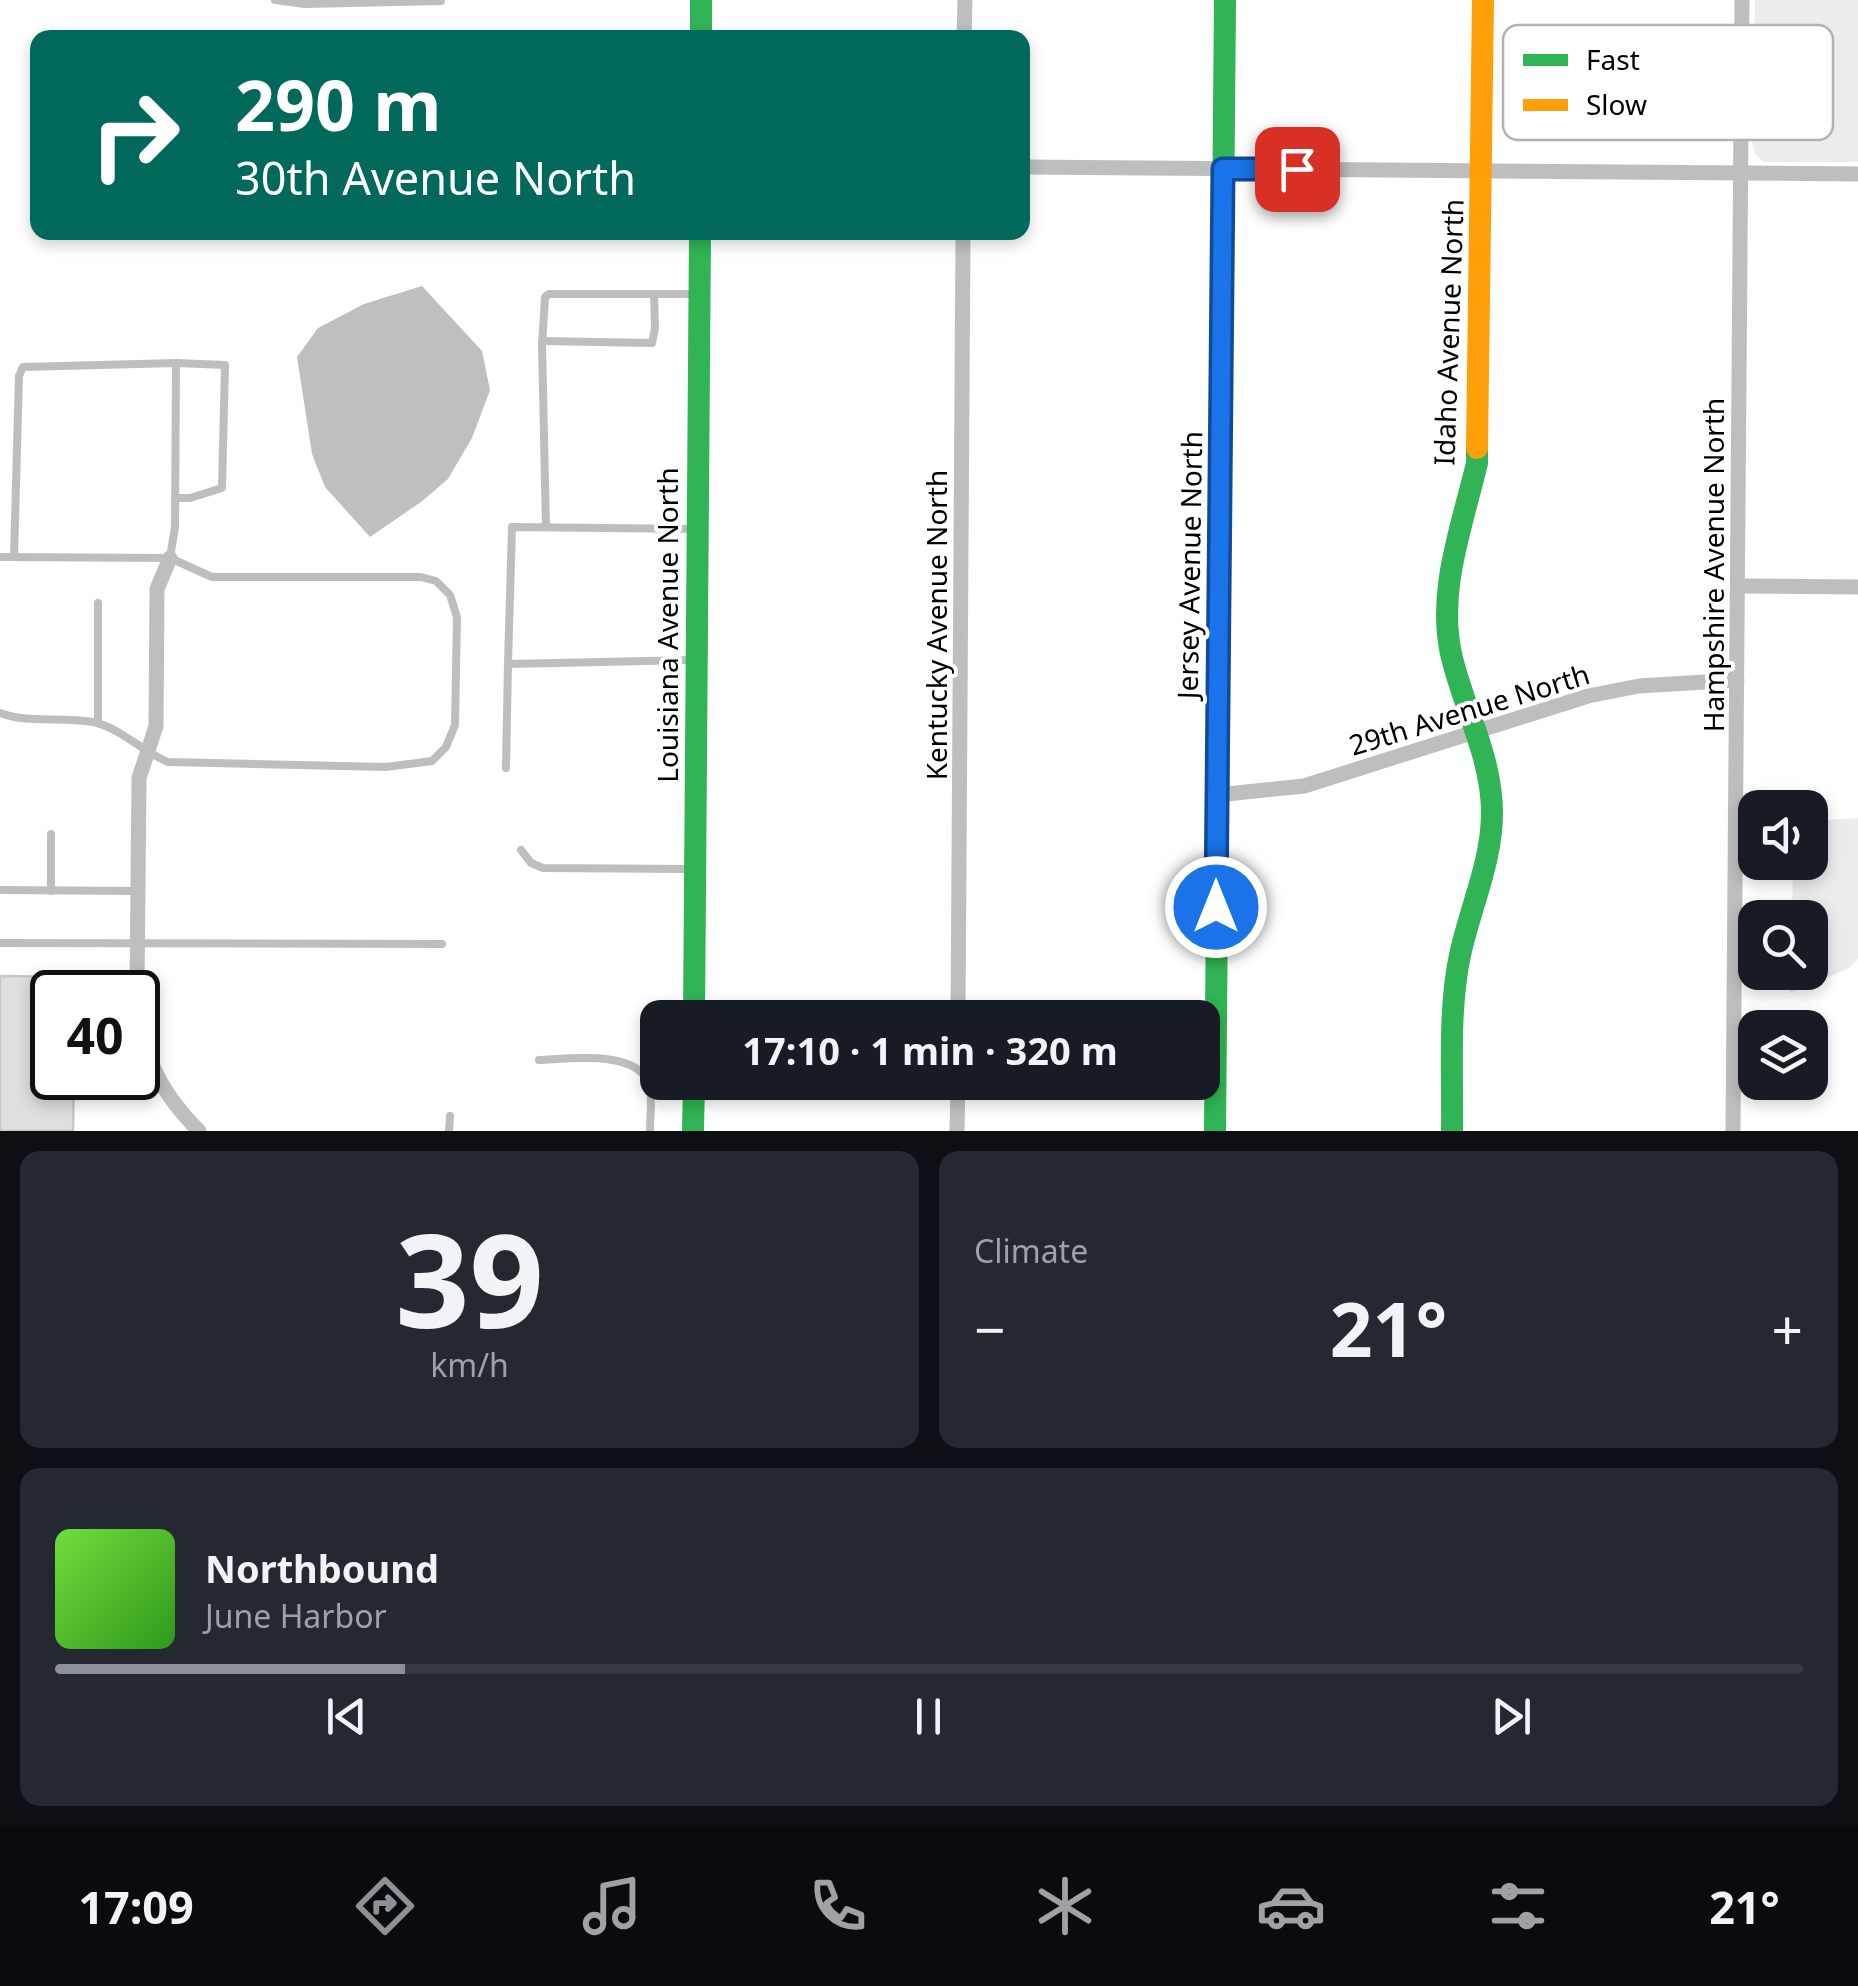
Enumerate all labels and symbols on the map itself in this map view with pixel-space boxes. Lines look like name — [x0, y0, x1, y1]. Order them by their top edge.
legend — [1503, 25, 1833, 140]
text: Fast — [1586, 40, 1640, 78]
text: Slow — [1586, 85, 1647, 123]
pin — [1255, 127, 1340, 212]
street label: Idaho Avenue North — [1424, 198, 1472, 466]
street label: Hampshire Avenue North — [1694, 398, 1732, 732]
street label: Jersey Avenue North — [1168, 431, 1210, 702]
street label: Louisiana Avenue North — [648, 467, 686, 783]
street label: Kentucky Avenue North — [917, 470, 955, 780]
street label: 29th Avenue North — [1344, 654, 1594, 764]
position arrow — [1164, 855, 1268, 959]
speed limit sign: 40 — [30, 970, 160, 1100]

